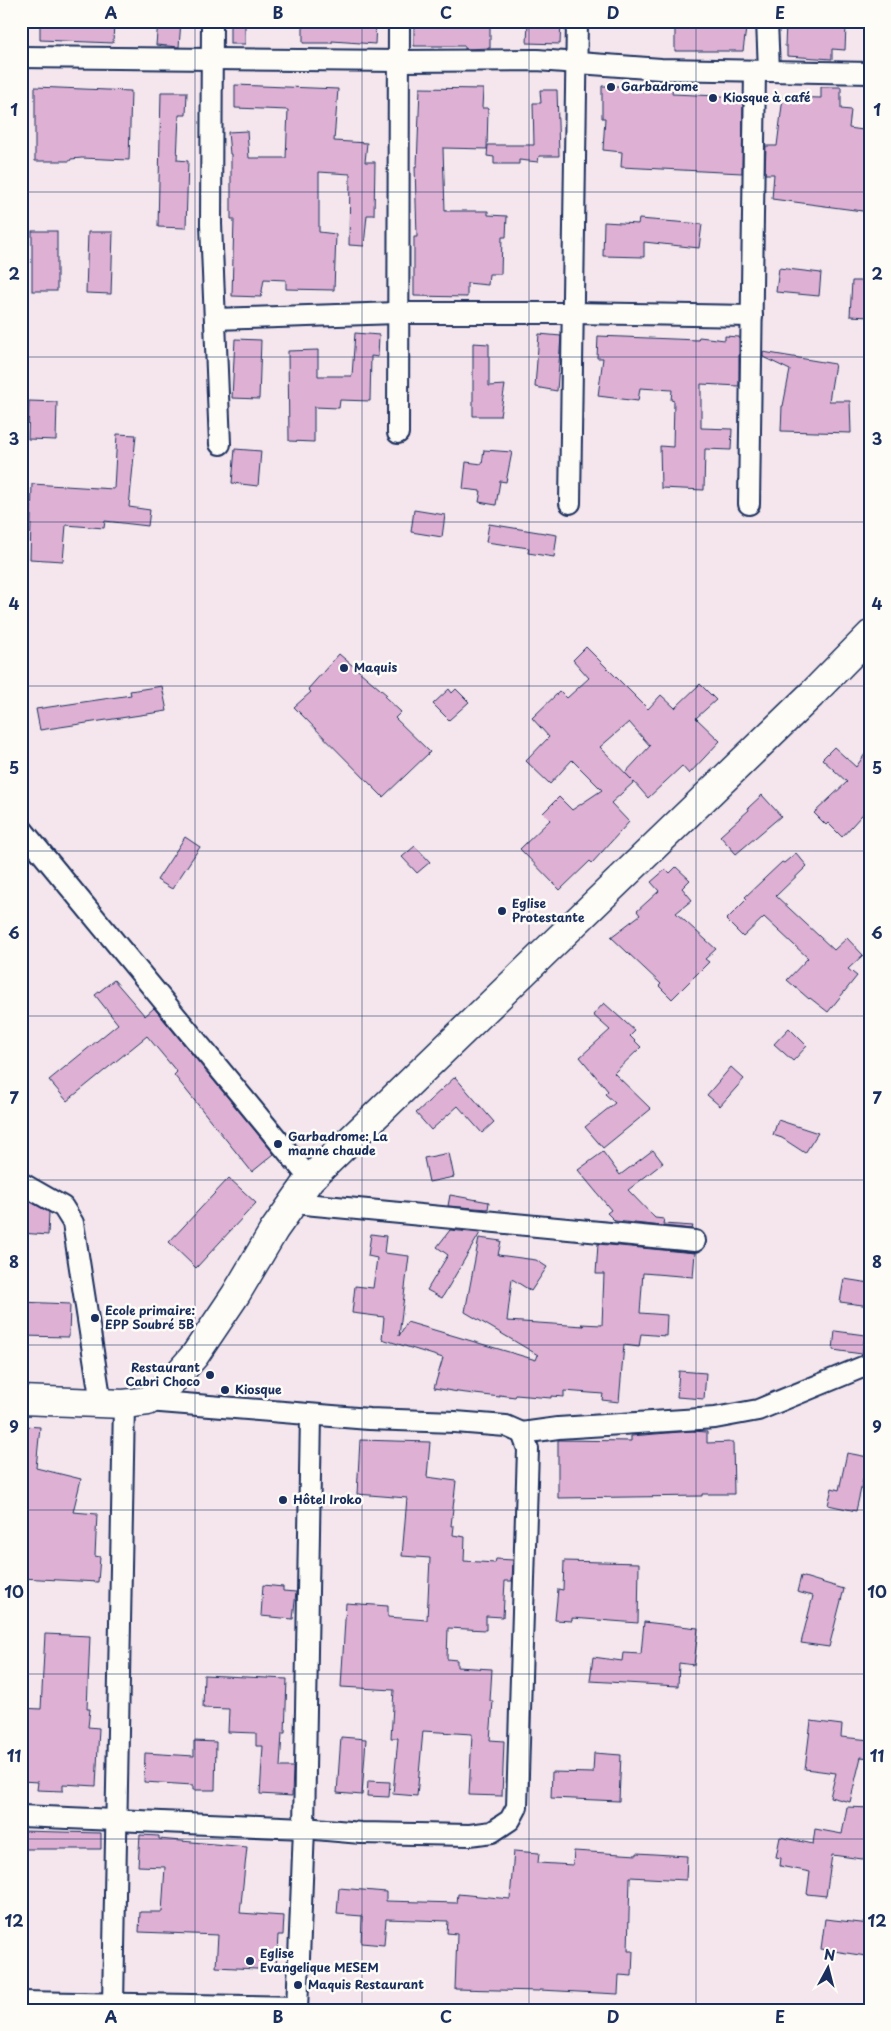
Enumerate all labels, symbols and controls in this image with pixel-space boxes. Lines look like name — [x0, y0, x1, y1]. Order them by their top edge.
text: A — [105, 0, 118, 24]
text: B — [273, 0, 284, 24]
text: C — [440, 0, 452, 24]
text: D — [607, 0, 619, 24]
text: E — [775, 0, 785, 24]
place label: Garbadrome — [621, 77, 698, 95]
marker: Garbadrome — [605, 81, 617, 93]
place label: Kiosque à café — [723, 88, 811, 106]
marker: Kiosque à café — [707, 92, 719, 104]
text: 1 — [10, 97, 18, 121]
text: 1 — [873, 97, 881, 121]
text: 2 — [8, 261, 20, 285]
text: 2 — [871, 261, 883, 285]
text: 3 — [9, 426, 19, 450]
text: 3 — [872, 426, 882, 450]
text: 4 — [9, 591, 20, 615]
text: 4 — [872, 591, 883, 615]
place label: Maquis — [354, 658, 397, 676]
marker: Maquis — [338, 662, 350, 674]
text: 5 — [9, 755, 19, 779]
text: 5 — [872, 755, 882, 779]
place label: Eglise Protestante — [512, 894, 585, 926]
marker: Eglise Protestante — [496, 905, 508, 917]
text: 6 — [8, 920, 20, 944]
text: 6 — [871, 920, 883, 944]
text: 7 — [9, 1085, 19, 1109]
text: 7 — [872, 1085, 882, 1109]
place label: Garbadrome: La manne chaude — [288, 1127, 389, 1159]
marker: Garbadrome: La manne chaude — [272, 1138, 284, 1150]
text: 8 — [9, 1249, 19, 1273]
text: 8 — [872, 1249, 882, 1273]
place label: Ecole primaire: EPP Soubré 5B — [105, 1301, 195, 1333]
marker: Ecole primaire: EPP Soubré 5B — [89, 1312, 101, 1324]
place label: Restaurant Cabri Choco — [126, 1358, 200, 1390]
marker: Restaurant Cabri Choco — [204, 1369, 216, 1381]
place label: Kiosque — [235, 1380, 282, 1398]
marker: Kiosque — [219, 1384, 231, 1396]
text: 9 — [9, 1414, 19, 1438]
text: 9 — [872, 1414, 882, 1438]
place label: Hôtel Iroko — [293, 1490, 362, 1508]
marker: Hôtel Iroko — [277, 1494, 289, 1506]
text: 10 — [4, 1579, 24, 1603]
text: 10 — [867, 1579, 887, 1603]
text: 11 — [7, 1743, 21, 1767]
text: 11 — [870, 1743, 884, 1767]
text: 12 — [5, 1908, 23, 1932]
text: 12 — [868, 1908, 886, 1932]
place label: Eglise Evangelique MESEM — [260, 1944, 379, 1976]
north arrow — [804, 1944, 854, 1994]
text: N — [823, 1944, 836, 1966]
marker: Eglise Evangelique MESEM — [244, 1955, 256, 1967]
place label: Maquis Restaurant — [308, 1975, 424, 1993]
marker: Maquis Restaurant — [292, 1979, 304, 1991]
text: A — [105, 2004, 118, 2028]
text: B — [273, 2004, 284, 2028]
text: C — [440, 2004, 452, 2028]
text: D — [607, 2004, 619, 2028]
text: E — [775, 2004, 785, 2028]

